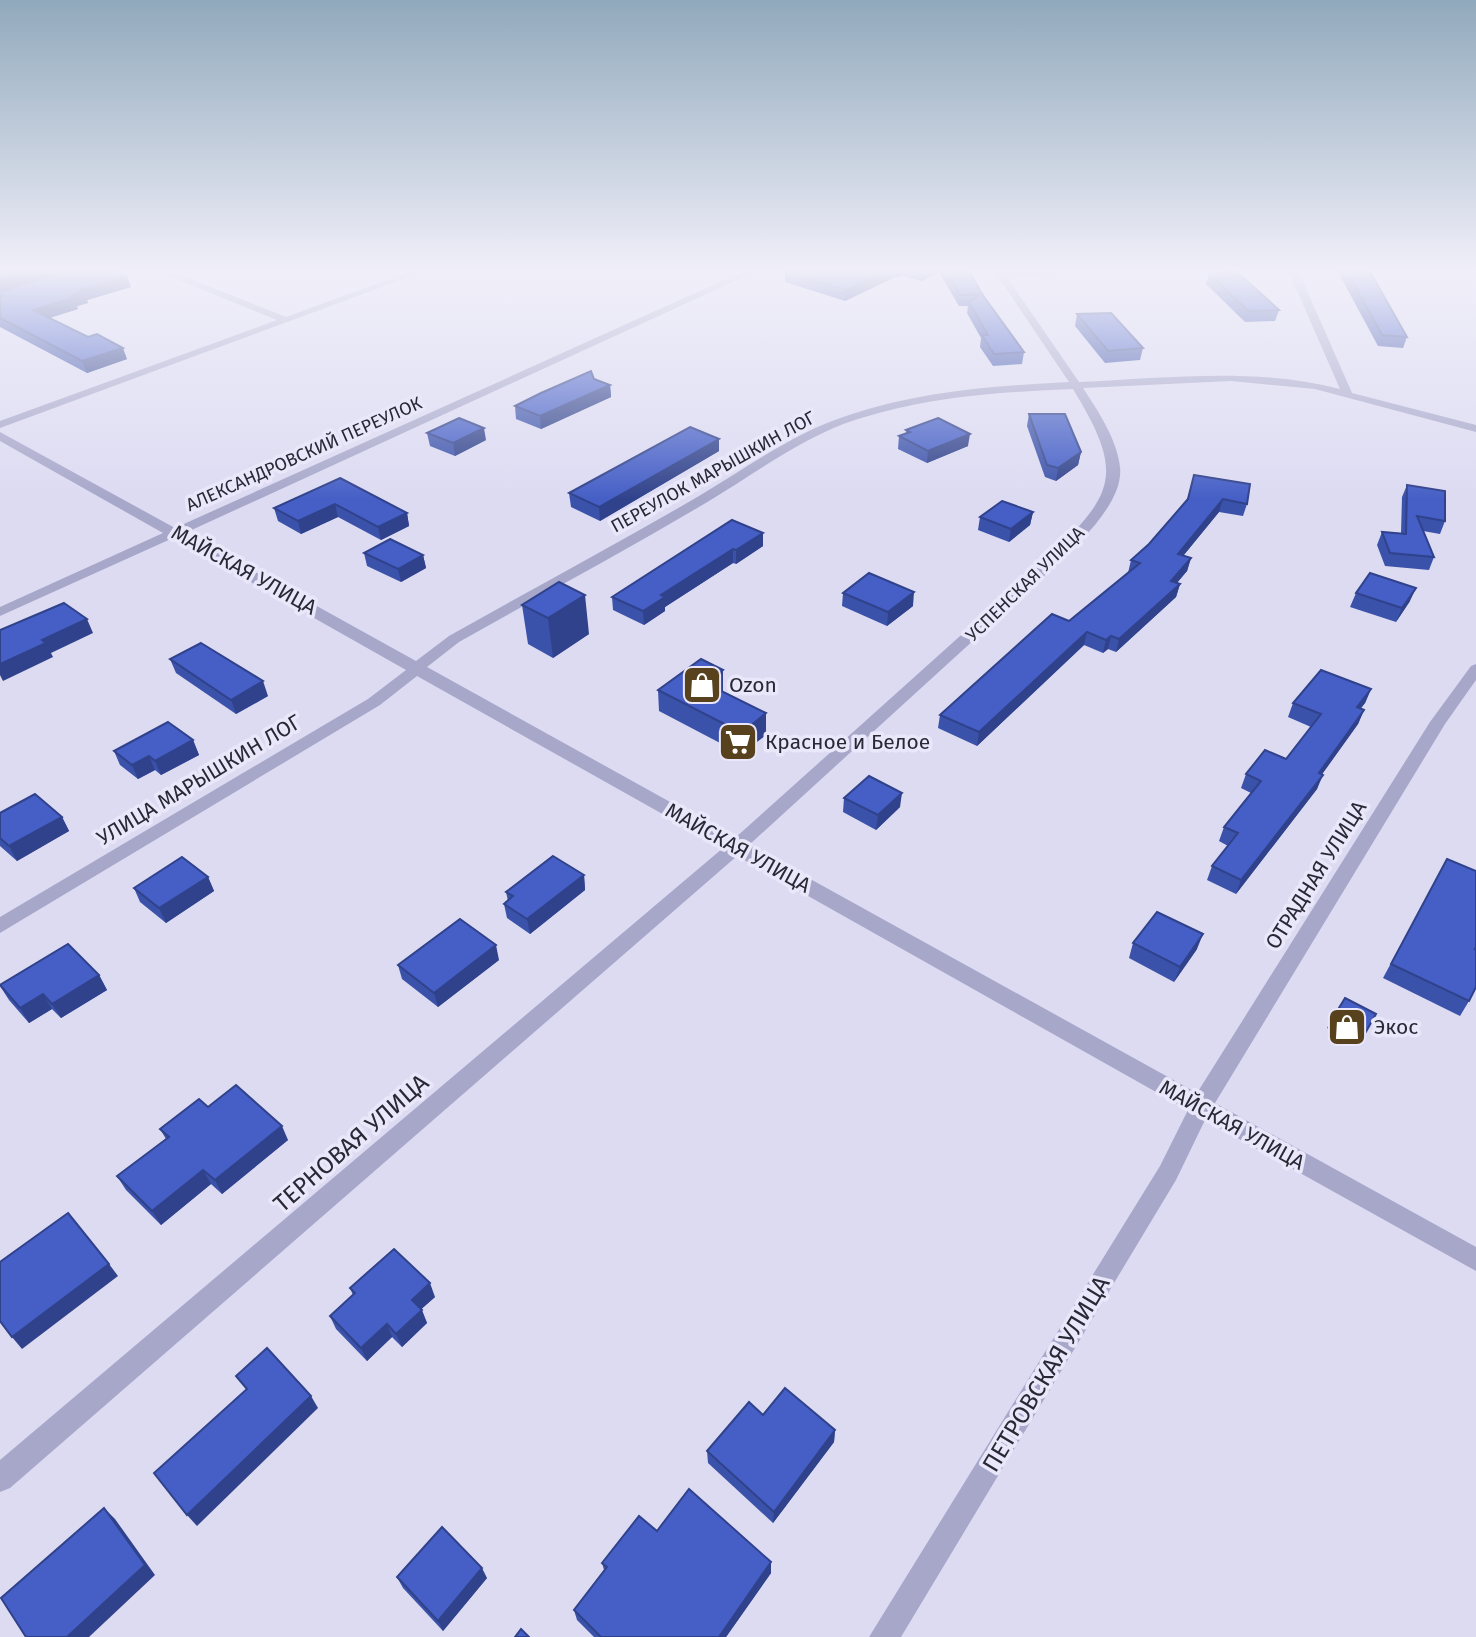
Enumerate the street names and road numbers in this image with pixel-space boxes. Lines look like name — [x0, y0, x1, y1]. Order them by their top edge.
street label: АЛЕКСАНДРОВСКИЙ ПЕРЕУЛОК — [183, 392, 426, 516]
street label: ПЕРЕУЛОК МАРЫШКИН ЛОГ — [607, 407, 819, 537]
street label: МАЙСКАЯ УЛИЦА — [167, 519, 321, 621]
street label: УСПЕНСКАЯ УЛИЦА — [961, 521, 1089, 646]
street label: УЛИЦА МАРЫШКИН ЛОГ — [92, 709, 306, 851]
street label: ОТРАДНАЯ УЛИЦА — [1260, 796, 1372, 954]
street label: МАЙСКАЯ УЛИЦА — [661, 797, 815, 899]
street label: ТЕРНОВАЯ УЛИЦА — [268, 1068, 434, 1218]
street label: МАЙСКАЯ УЛИЦА — [1155, 1074, 1309, 1176]
street label: ПЕТРОВСКАЯ УЛИЦА — [977, 1271, 1116, 1477]

